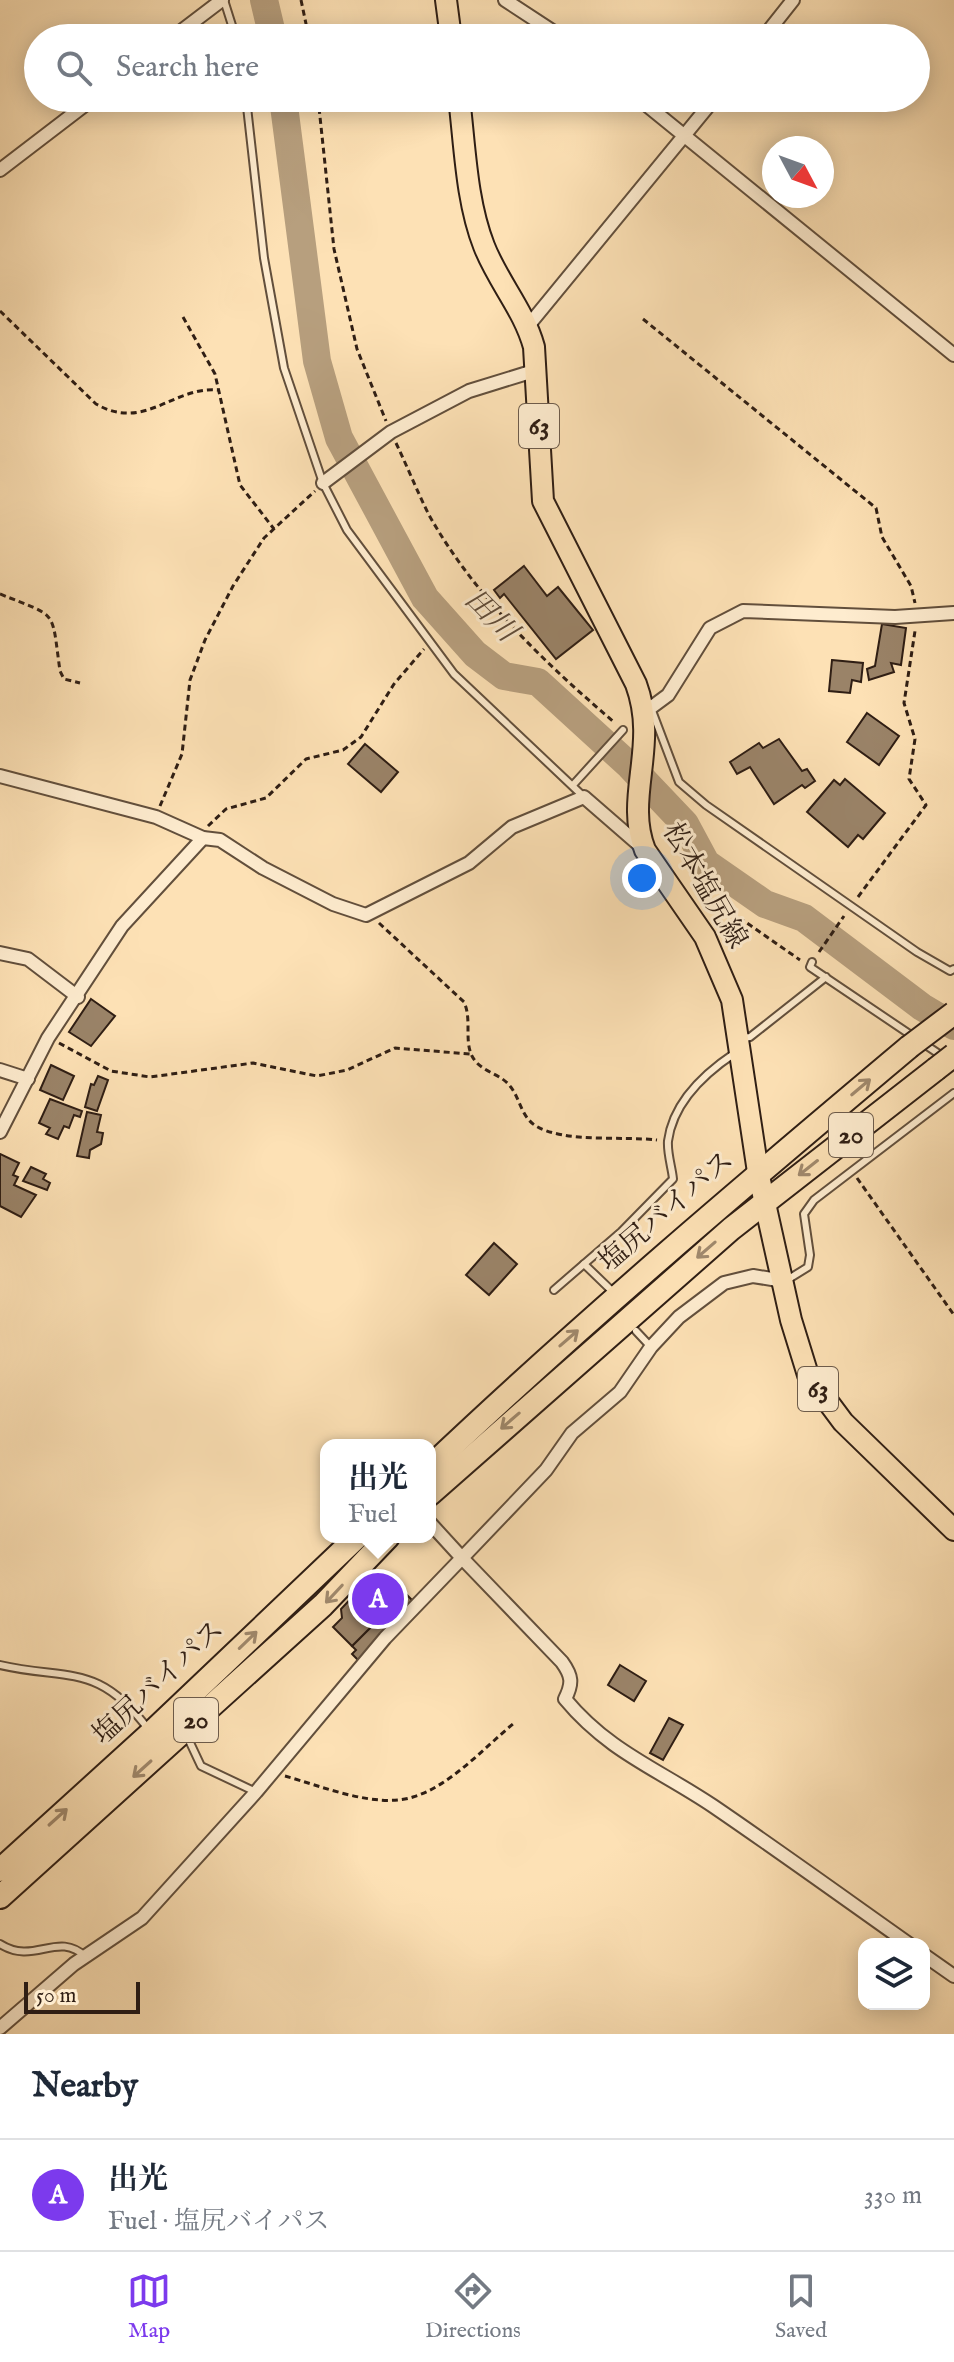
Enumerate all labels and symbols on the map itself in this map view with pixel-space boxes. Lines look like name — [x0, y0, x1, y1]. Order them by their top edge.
north arrow — [762, 136, 834, 208]
road number: 63 — [519, 404, 559, 448]
water label: 田川 — [455, 581, 527, 653]
street label: 松本塩尻線 — [654, 817, 754, 955]
your location — [622, 858, 662, 898]
one-way arrow — [850, 1078, 871, 1096]
road number: 20 — [829, 1113, 873, 1157]
street label: 塩尻バイパス — [592, 1144, 742, 1280]
one-way arrow — [798, 1160, 819, 1177]
one-way arrow — [696, 1241, 717, 1259]
one-way arrow — [558, 1329, 579, 1347]
road number: 63 — [798, 1367, 838, 1411]
one-way arrow — [500, 1412, 520, 1430]
pin: A — [352, 1569, 404, 1629]
one-way arrow — [325, 1584, 344, 1604]
street label: 塩尻バイパス — [86, 1613, 232, 1753]
one-way arrow — [238, 1631, 258, 1650]
road number: 20 — [174, 1698, 218, 1742]
one-way arrow — [132, 1759, 152, 1777]
one-way arrow — [47, 1809, 67, 1827]
scale bar — [24, 1978, 140, 2014]

